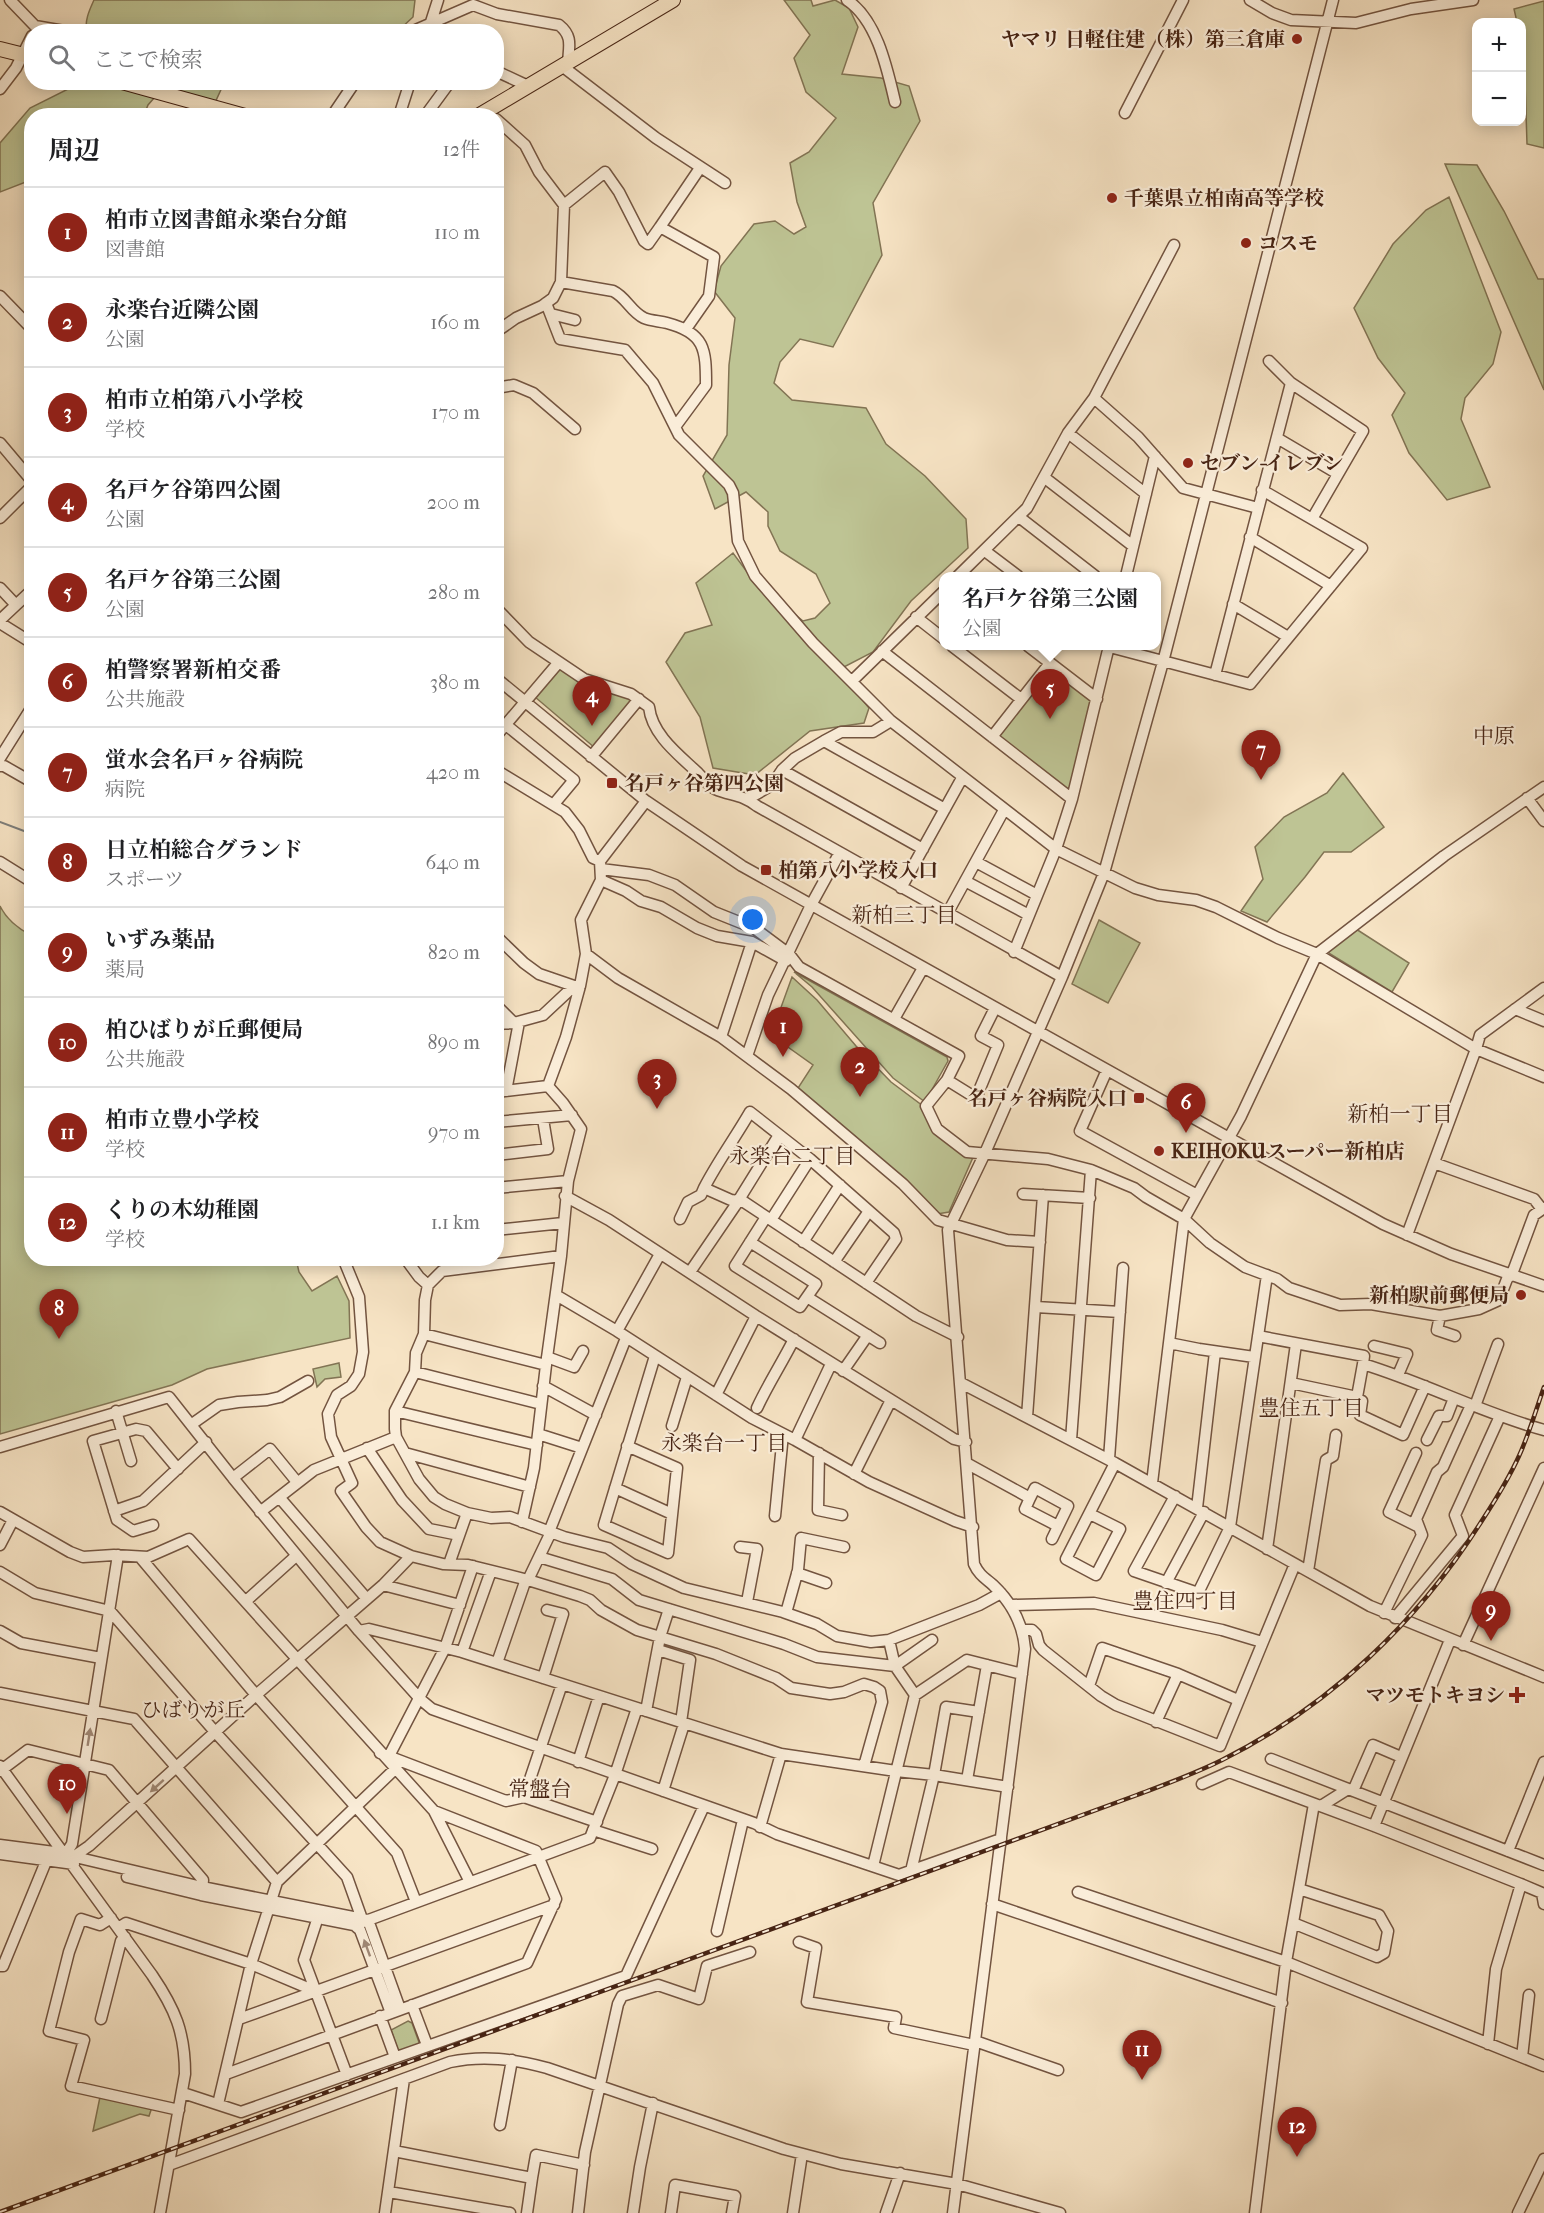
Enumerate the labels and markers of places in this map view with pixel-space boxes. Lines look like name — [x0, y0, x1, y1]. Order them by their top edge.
place label: ヤマリ 日軽住建（株）第三倉庫 — [1001, 28, 1285, 51]
marker: ヤマリ 日軽住建（株）第三倉庫 — [1290, 32, 1304, 46]
place label: 千葉県立柏南高等学校 — [1124, 187, 1324, 210]
marker: 千葉県立柏南高等学校 — [1105, 191, 1119, 205]
place label: コスモ — [1258, 232, 1318, 255]
marker: コスモ — [1239, 236, 1253, 250]
place label: セブン-イレブン — [1200, 452, 1344, 475]
marker: セブン-イレブン — [1181, 456, 1195, 470]
pin: 5 — [1030, 670, 1070, 719]
pin: 4 — [572, 676, 612, 726]
pin: 7 — [1242, 730, 1280, 780]
place label: 名戸ヶ谷第四公園 — [624, 772, 784, 795]
marker: 名戸ヶ谷第四公園 — [605, 776, 619, 790]
place label: 柏第八小学校入口 — [778, 859, 938, 882]
marker: 柏第八小学校入口 — [759, 863, 773, 877]
pin: 1 — [764, 1008, 802, 1057]
pin: 2 — [840, 1048, 880, 1097]
pin: 3 — [638, 1060, 676, 1109]
pin: 6 — [1166, 1084, 1206, 1133]
place label: 名戸ヶ谷病院入口 — [967, 1087, 1127, 1110]
marker: 名戸ヶ谷病院入口 — [1132, 1091, 1146, 1105]
place label: KEIHOKUスーパー新柏店 — [1171, 1140, 1404, 1163]
marker: KEIHOKUスーパー新柏店 — [1152, 1144, 1166, 1158]
place label: 新柏駅前郵便局 — [1369, 1284, 1509, 1307]
marker: 新柏駅前郵便局 — [1514, 1288, 1528, 1302]
pin: 8 — [40, 1290, 78, 1339]
pin: 9 — [1472, 1592, 1510, 1641]
place label: マツモトキヨシ — [1366, 1684, 1505, 1707]
marker: マツモトキヨシ — [1510, 1688, 1524, 1702]
pin: 10 — [48, 1764, 86, 1814]
pin: 11 — [1122, 2030, 1162, 2080]
pin: 12 — [1278, 2108, 1316, 2157]

